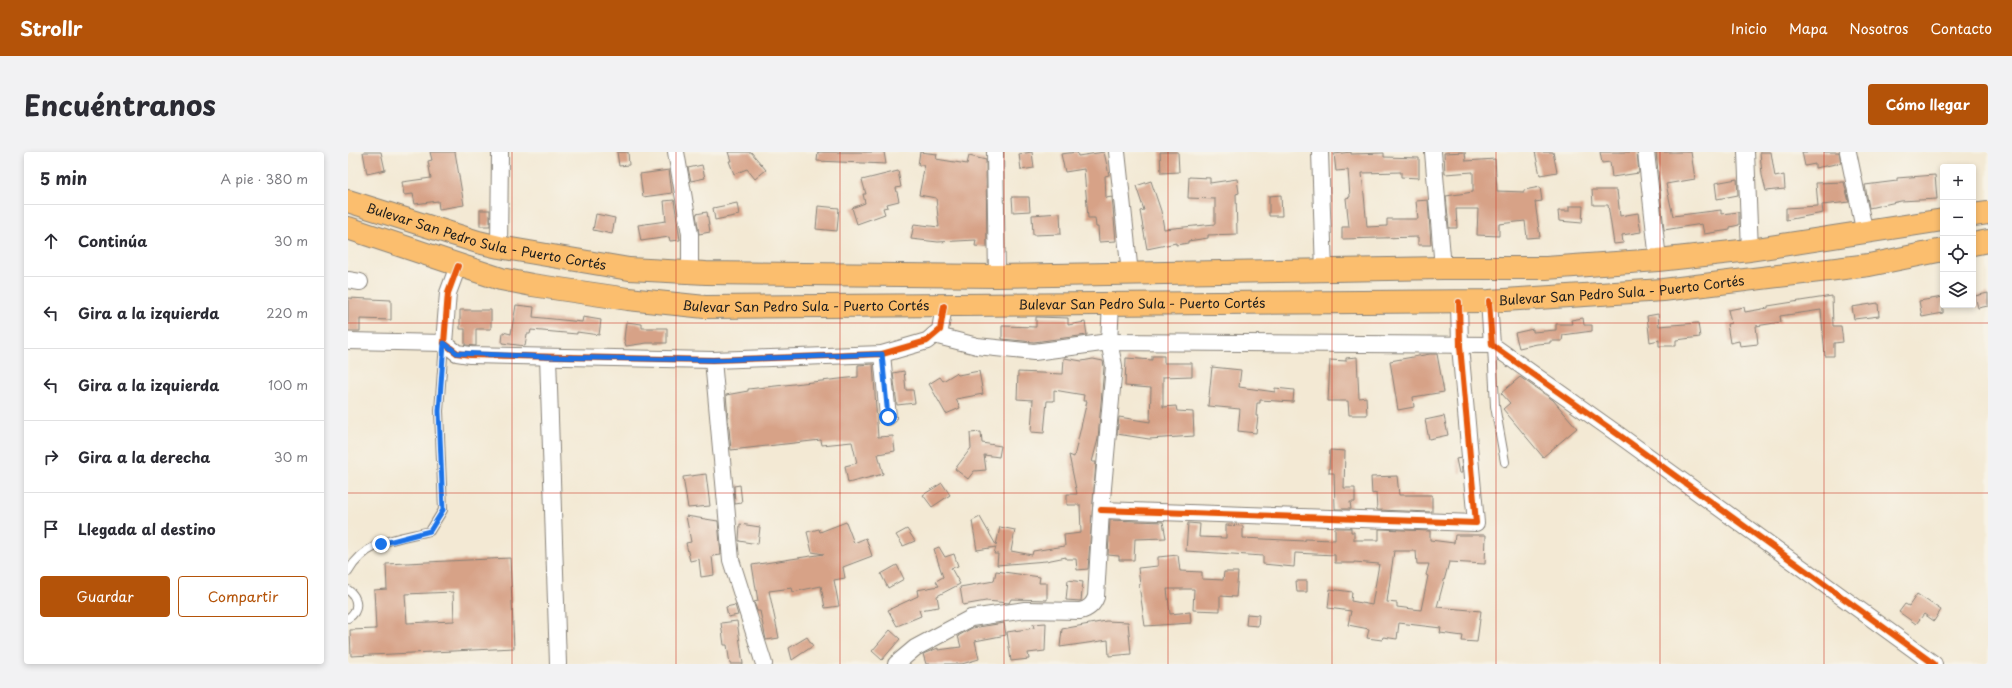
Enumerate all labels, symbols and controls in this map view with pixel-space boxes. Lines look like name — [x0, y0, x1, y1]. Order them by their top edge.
text: Strollr — [20, 14, 83, 42]
text: Inicio — [1731, 18, 1767, 39]
text: Mapa — [1789, 18, 1827, 39]
text: Nosotros — [1849, 18, 1909, 39]
text: Contacto — [1931, 18, 1992, 39]
text: Encuéntranos — [24, 83, 216, 126]
button: Cómo llegar — [1868, 84, 1988, 125]
map controls — [1940, 164, 1976, 308]
button: + — [1940, 164, 1976, 200]
text: 5 min — [40, 165, 87, 191]
text: A pie · 380 m — [220, 169, 308, 188]
street label: Bulevar San Pedro Sula - Puerto Cortés — [364, 197, 608, 274]
button: − — [1940, 200, 1976, 236]
text: Continúa — [78, 229, 147, 252]
icon: ahead — [40, 230, 62, 252]
text: 30 m — [274, 231, 308, 250]
button: locate — [1940, 236, 1976, 272]
street label: Bulevar San Pedro Sula - Puerto Cortés — [1498, 270, 1745, 309]
button: layers — [1940, 272, 1976, 308]
street label: Bulevar San Pedro Sula - Puerto Cortés — [1018, 293, 1265, 314]
street label: Bulevar San Pedro Sula - Puerto Cortés — [681, 295, 929, 316]
text: Gira a la izquierda — [78, 301, 219, 324]
icon: left — [40, 302, 62, 324]
text: 220 m — [266, 303, 308, 322]
text: Gira a la izquierda — [78, 373, 219, 396]
icon: left — [40, 374, 62, 396]
text: 100 m — [268, 375, 308, 394]
route start — [879, 408, 897, 426]
text: Gira a la derecha — [78, 445, 210, 468]
icon: right — [40, 446, 62, 468]
text: 30 m — [274, 447, 308, 466]
text: Llegada al destino — [78, 517, 216, 540]
icon: arrive — [40, 518, 62, 540]
route end — [372, 535, 390, 553]
button: Guardar — [40, 576, 170, 617]
button: Compartir — [178, 576, 308, 617]

